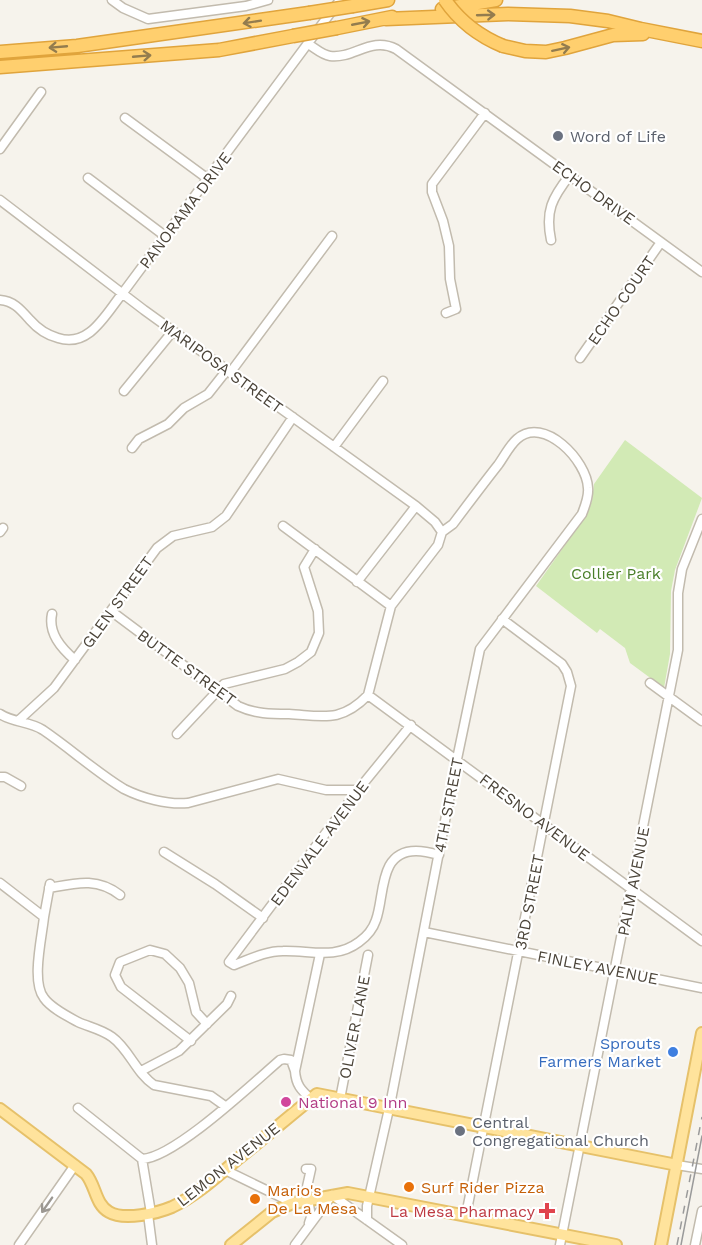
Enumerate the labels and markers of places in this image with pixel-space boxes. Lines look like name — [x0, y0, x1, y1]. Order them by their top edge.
place label: Word of Life — [570, 127, 666, 146]
marker: Word of Life — [551, 129, 565, 143]
place label: Sprouts Farmers Market — [538, 1034, 661, 1071]
marker: Sprouts Farmers Market — [666, 1045, 680, 1059]
place label: National 9 Inn — [298, 1093, 408, 1112]
marker: National 9 Inn — [279, 1095, 293, 1109]
place label: Central Congregational Church — [472, 1113, 649, 1150]
marker: Central Congregational Church — [453, 1124, 467, 1138]
place label: Surf Rider Pizza — [421, 1178, 545, 1197]
marker: Surf Rider Pizza — [402, 1180, 416, 1194]
place label: Mario's De La Mesa — [267, 1181, 357, 1218]
marker: Mario's De La Mesa — [248, 1192, 262, 1206]
place label: La Mesa Pharmacy — [389, 1202, 536, 1221]
marker: La Mesa Pharmacy — [540, 1204, 554, 1218]

